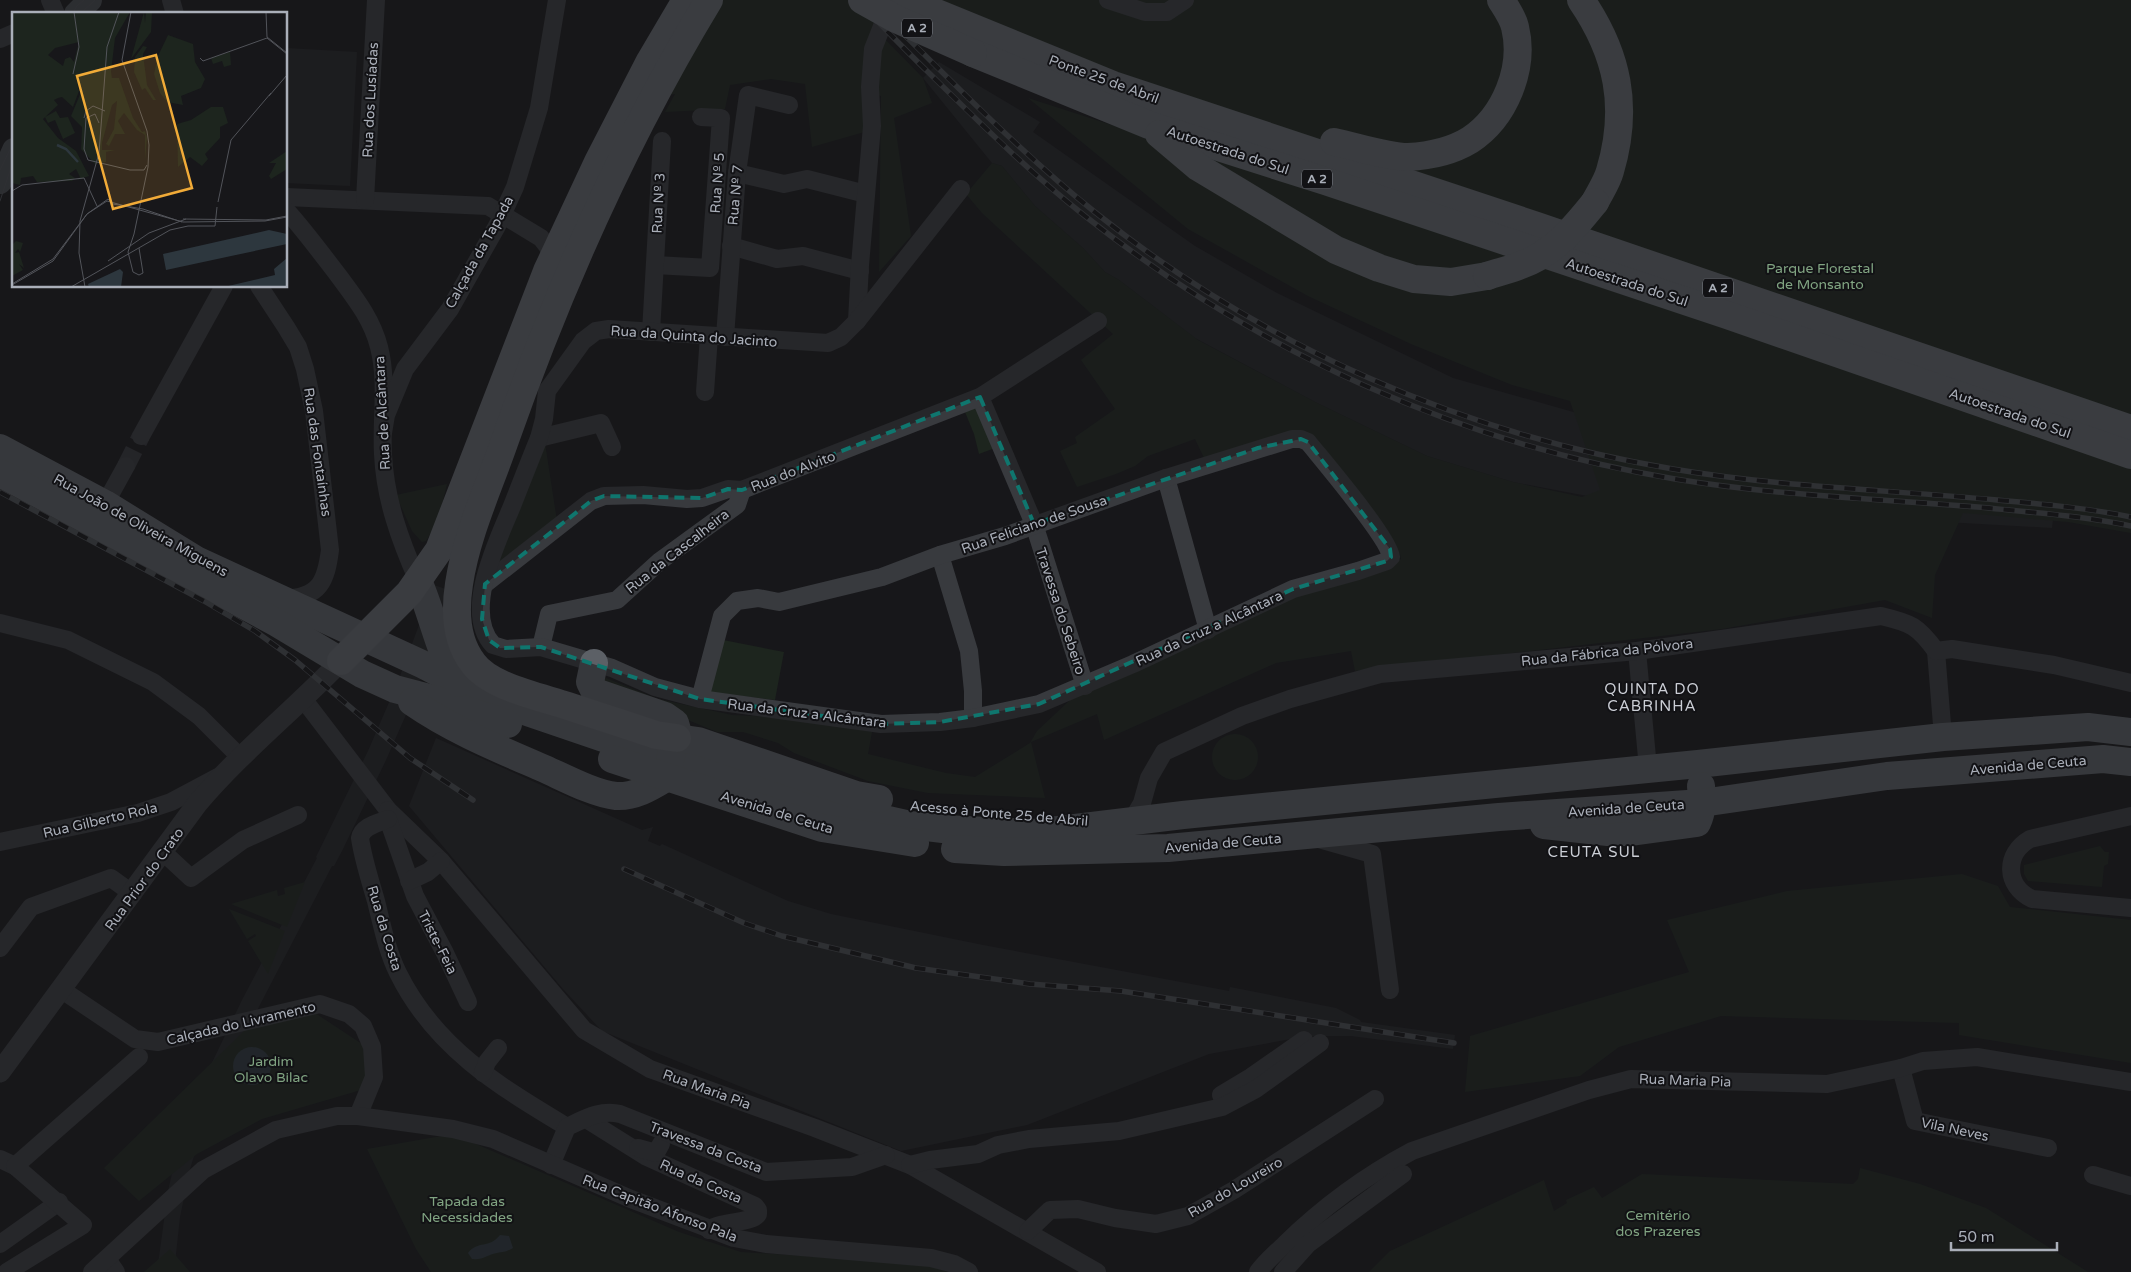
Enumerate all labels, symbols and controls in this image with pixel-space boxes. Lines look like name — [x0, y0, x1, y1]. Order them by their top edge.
inset map — [12, 12, 288, 288]
road number: A 2 — [902, 18, 932, 38]
street label: Rua dos Lusíadas — [359, 41, 382, 158]
street label: Ponte 25 de Abril — [1046, 52, 1161, 107]
street label: Autoestrada do Sul — [1165, 123, 1291, 178]
street label: Rua Nº 5 — [707, 152, 728, 214]
street label: Rua Nº 7 — [724, 164, 747, 226]
road number: A 2 — [1302, 170, 1332, 188]
street label: Rua Nº 3 — [648, 172, 669, 234]
street label: Calçada da Tapada — [442, 193, 517, 311]
street label: Autoestrada do Sul — [1564, 255, 1690, 310]
park label: Parque Florestal de Monsanto — [1766, 260, 1874, 293]
road number: A 2 — [1703, 278, 1733, 298]
street label: Rua da Quinta do Jacinto — [610, 322, 778, 351]
street label: Rua de Alcântara — [371, 355, 394, 471]
street label: Autoestrada do Sul — [1947, 385, 2073, 442]
street label: Rua das Fontaínhas — [300, 386, 335, 518]
street label: Rua do Alvito — [748, 447, 838, 495]
street label: Rua João de Oliveira Miguens — [51, 470, 231, 581]
street label: Rua Feliciano de Sousa — [959, 492, 1109, 557]
street label: Rua da Cascalheira — [622, 506, 732, 597]
street label: Travessa do Sebeiro — [1032, 546, 1089, 677]
street label: Rua da Cruz a Alcântara — [1133, 587, 1285, 670]
street label: Rua da Fábrica da Pólvora — [1520, 635, 1694, 670]
district label: QUINTA DO CABRINHA — [1604, 680, 1700, 715]
street label: Rua da Cruz a Alcântara — [727, 695, 887, 732]
street label: Avenida de Ceuta — [1969, 752, 2087, 779]
street label: Avenida de Ceuta — [718, 787, 835, 838]
street label: Avenida de Ceuta — [1567, 796, 1685, 821]
street label: Acesso à Ponte 25 de Abril — [909, 797, 1089, 830]
street label: Rua Gilberto Rola — [41, 799, 159, 842]
street label: Rua Prior do Crato — [101, 824, 187, 934]
street label: Avenida de Ceuta — [1164, 830, 1282, 857]
district label: CEUTA SUL — [1548, 843, 1640, 861]
street label: Rua da Costa — [363, 883, 406, 973]
street label: Triste-Feia — [414, 907, 461, 977]
street label: Calçada do Livramento — [165, 998, 317, 1049]
park label: Jardim Olavo Bilac — [234, 1053, 308, 1086]
street label: Rua Maria Pia — [661, 1066, 753, 1113]
street label: Rua Maria Pia — [1639, 1070, 1731, 1091]
street label: Vila Neves — [1919, 1114, 1991, 1145]
street label: Travessa da Costa — [647, 1118, 765, 1177]
street label: Rua do Loureiro — [1185, 1153, 1286, 1221]
street label: Rua da Costa — [657, 1156, 745, 1207]
street label: Rua Capitão Afonso Pala — [580, 1171, 740, 1246]
park label: Tapada das Necessidades — [421, 1193, 513, 1226]
park label: Cemitério dos Prazeres — [1616, 1207, 1701, 1240]
scale bar — [1951, 1220, 2057, 1252]
text: 50 m — [1958, 1228, 1995, 1246]

